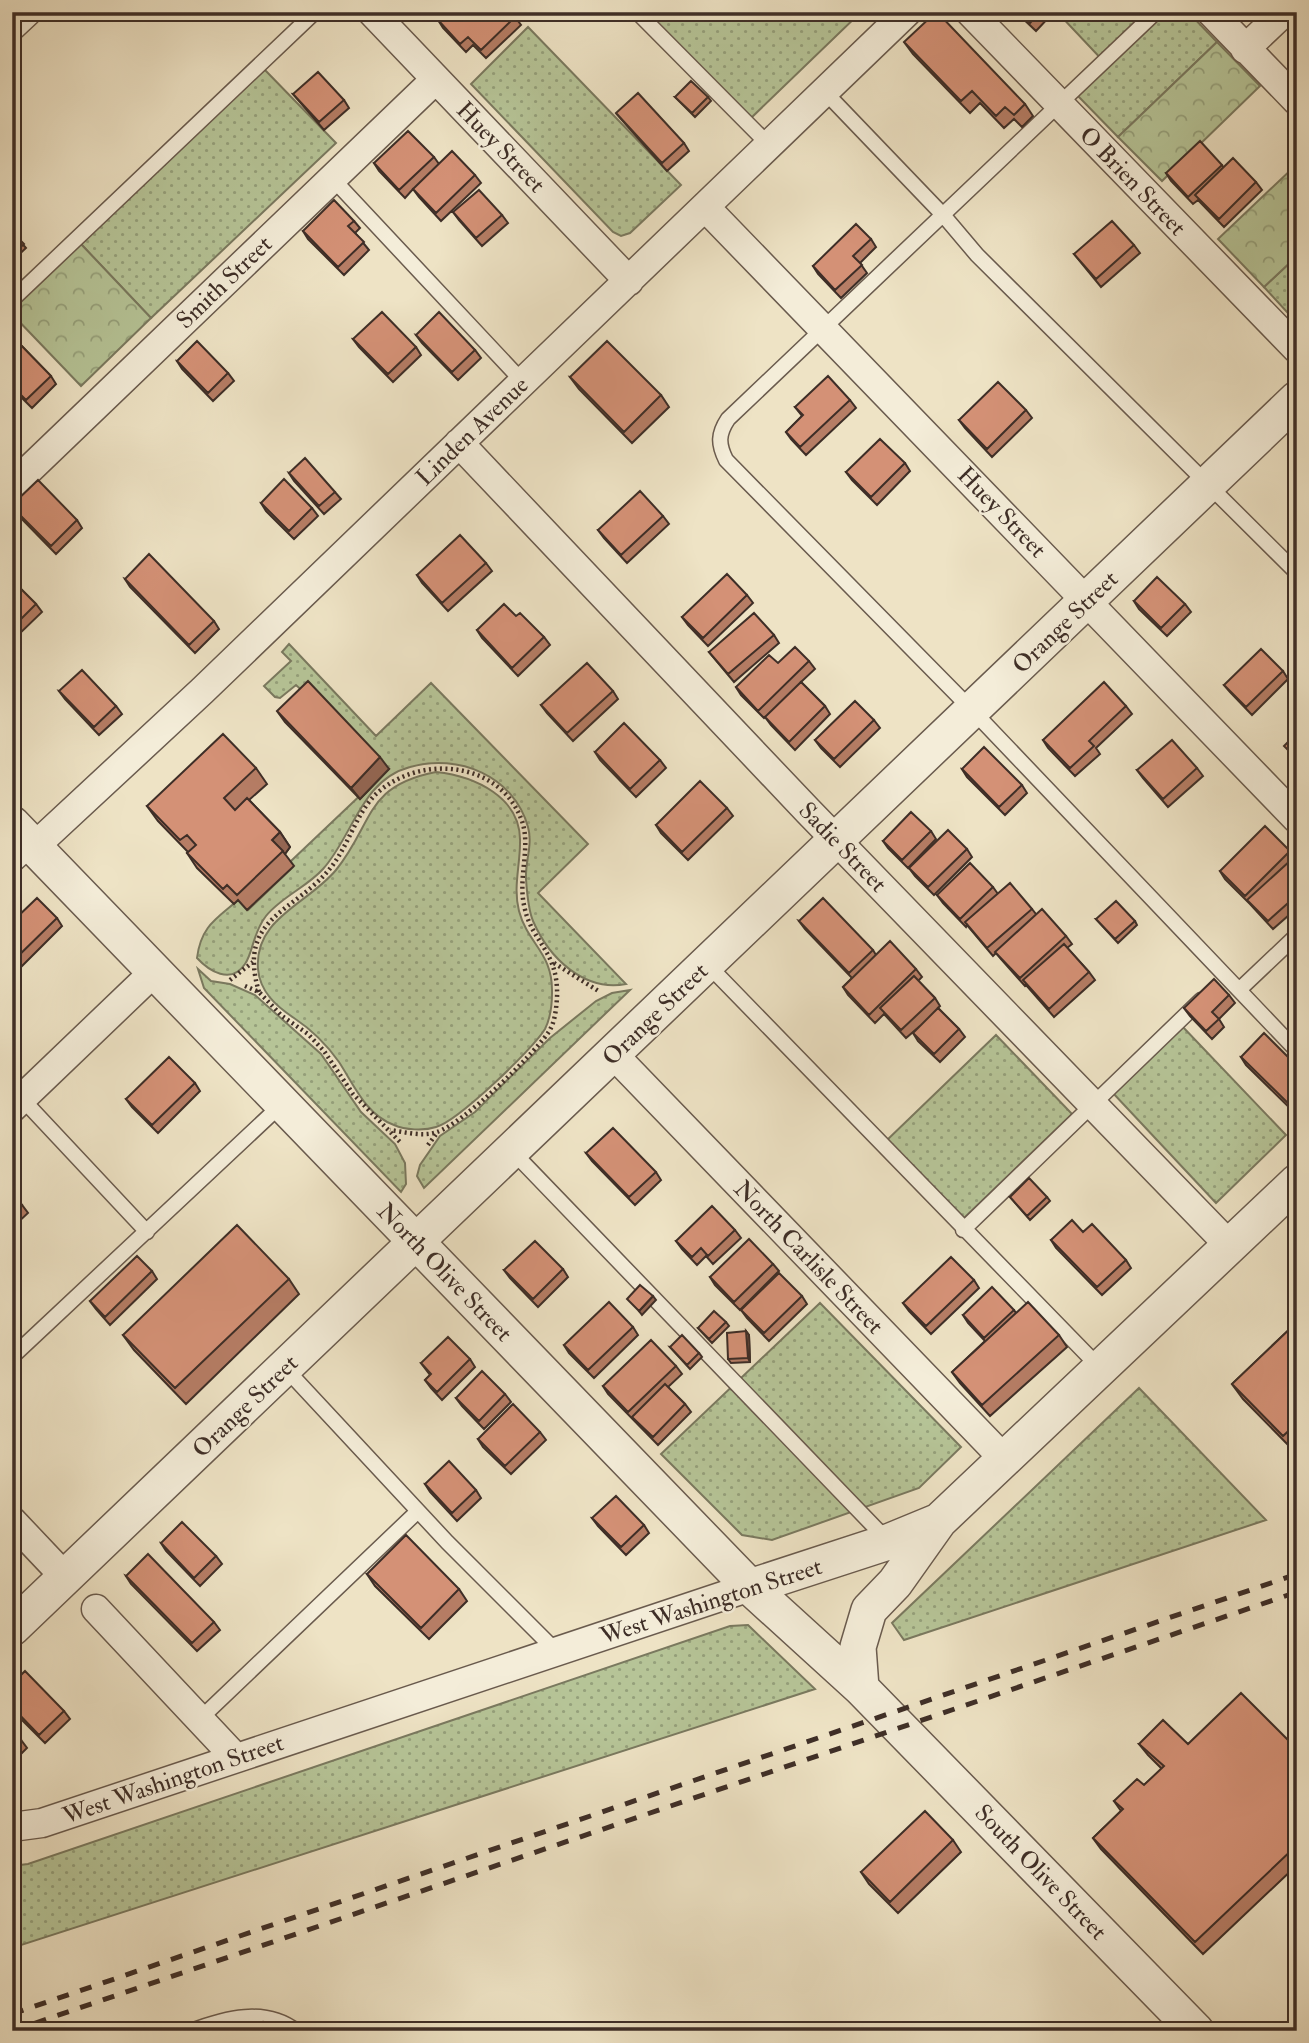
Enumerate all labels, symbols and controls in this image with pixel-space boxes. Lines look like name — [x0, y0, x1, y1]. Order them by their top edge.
street label: Huey Street — [449, 95, 552, 200]
street label: O Brien Street — [1073, 120, 1193, 243]
street label: Smith Street — [170, 229, 279, 336]
street label: Linden Avenue — [409, 370, 535, 493]
street label: Huey Street — [950, 460, 1053, 565]
street label: Orange Street — [1006, 564, 1125, 681]
street label: Sadie Street — [792, 795, 894, 899]
street label: Orange Street — [596, 956, 715, 1073]
street label: North Carlisle Street — [727, 1174, 890, 1341]
street label: North Olive Street — [370, 1196, 519, 1349]
street label: Orange Street — [186, 1348, 305, 1465]
street label: West Washington Street — [595, 1551, 826, 1652]
street label: West Washington Street — [58, 1727, 288, 1832]
street label: South Olive Street — [968, 1798, 1114, 1947]

